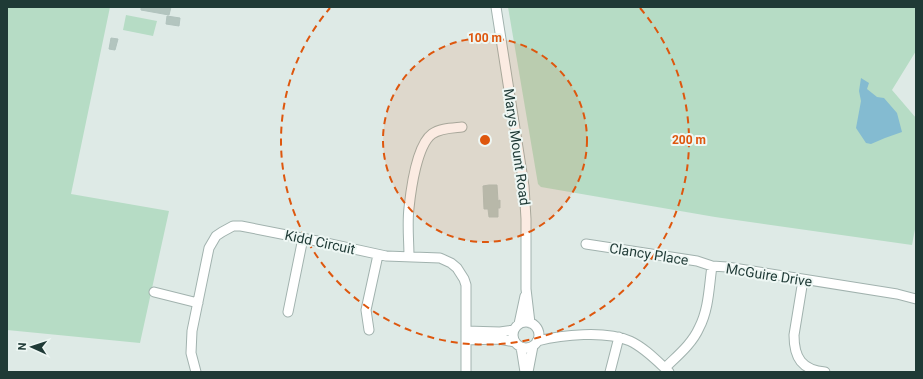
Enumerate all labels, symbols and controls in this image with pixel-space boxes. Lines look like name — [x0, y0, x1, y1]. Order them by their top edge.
text: 100 m — [468, 31, 502, 45]
street label: Marys Mount Road — [501, 88, 533, 206]
centre of rings — [478, 133, 492, 147]
text: 200 m — [672, 133, 706, 147]
street label: Kidd Circuit — [283, 227, 357, 257]
street label: Clancy Place — [608, 240, 690, 268]
street label: McGuire Drive — [725, 260, 813, 290]
north arrow — [12, 327, 52, 367]
text: N — [16, 342, 29, 351]

